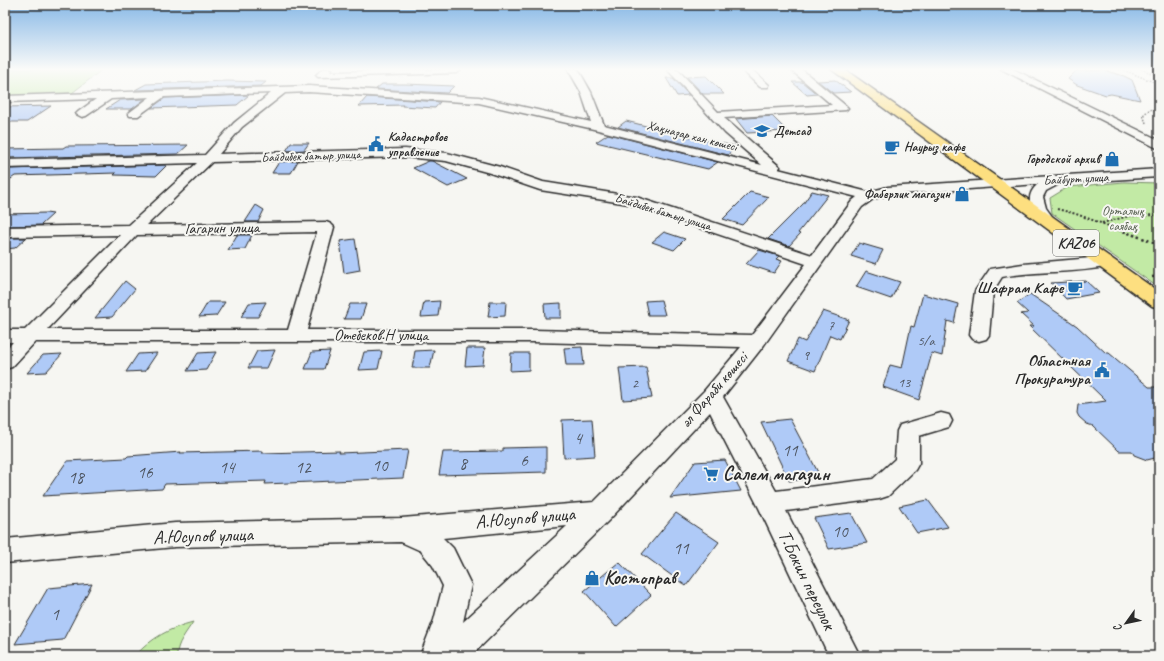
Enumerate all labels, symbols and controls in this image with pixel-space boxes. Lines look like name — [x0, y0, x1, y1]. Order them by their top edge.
street label: Хақназар хан көшесі — [645, 117, 740, 155]
school or university icon: Детсад — [753, 122, 771, 140]
place label: Детсад — [774, 123, 812, 139]
place label: Кадастровое управление — [387, 129, 449, 160]
public building icon: Кадастровое управление — [367, 135, 385, 153]
cafe icon: Наурыз кафе — [883, 138, 901, 156]
place label: Наурыз кафе — [904, 139, 966, 155]
street label: Байдибек батыр улица — [261, 146, 363, 166]
shop icon: Городской архив — [1103, 150, 1121, 168]
place label: Городской архив — [1027, 151, 1102, 167]
street label: Байбурт улица — [1043, 169, 1110, 189]
shop icon: Фаберлик магазин — [953, 185, 971, 203]
place label: Фаберлик магазин — [864, 186, 951, 202]
street label: Байдибек батыр улица — [613, 190, 714, 235]
park label: Орталық саябақ — [1102, 203, 1145, 234]
street label: Гагарин улица — [184, 217, 261, 239]
road number: KАZ06 — [1053, 230, 1099, 256]
place label: Шафрам Кафе — [977, 278, 1065, 298]
cafe icon: Шафрам Кафе — [1066, 279, 1084, 297]
house number: 7 — [828, 317, 835, 334]
street label: Отебеков.Н улица — [334, 325, 430, 345]
house number: 5/a — [917, 332, 935, 349]
street label: әл Фараби көшесі — [676, 347, 753, 432]
house number: 9 — [803, 347, 811, 364]
place label: Областная Прокуратура — [1014, 351, 1092, 389]
public building icon: Областная Прокуратура — [1093, 361, 1111, 379]
house number: 13 — [898, 374, 912, 391]
house number: 2 — [632, 375, 640, 392]
house number: 4 — [574, 428, 584, 449]
house number: 11 — [782, 440, 799, 461]
house number: 6 — [520, 450, 529, 471]
house number: 8 — [459, 453, 469, 474]
house number: 10 — [372, 455, 389, 476]
house number: 14 — [219, 457, 237, 478]
house number: 12 — [295, 457, 312, 478]
house number: 16 — [137, 462, 154, 483]
place label: Салем магазин — [723, 462, 831, 486]
supermarket icon: Салем магазин — [702, 465, 720, 483]
house number: 18 — [68, 467, 86, 488]
street label: А.Юсупов улица — [474, 502, 577, 534]
house number: 10 — [832, 521, 849, 542]
street label: А.Юсупов улица — [153, 522, 255, 550]
street label: Т.Бокин переулок — [773, 526, 842, 635]
house number: 11 — [673, 538, 690, 559]
place label: Костоправ — [604, 566, 680, 590]
shop icon: Костоправ — [583, 569, 601, 587]
north arrow — [1106, 603, 1146, 643]
house number: 1 — [51, 604, 60, 625]
text: С — [1109, 621, 1125, 635]

